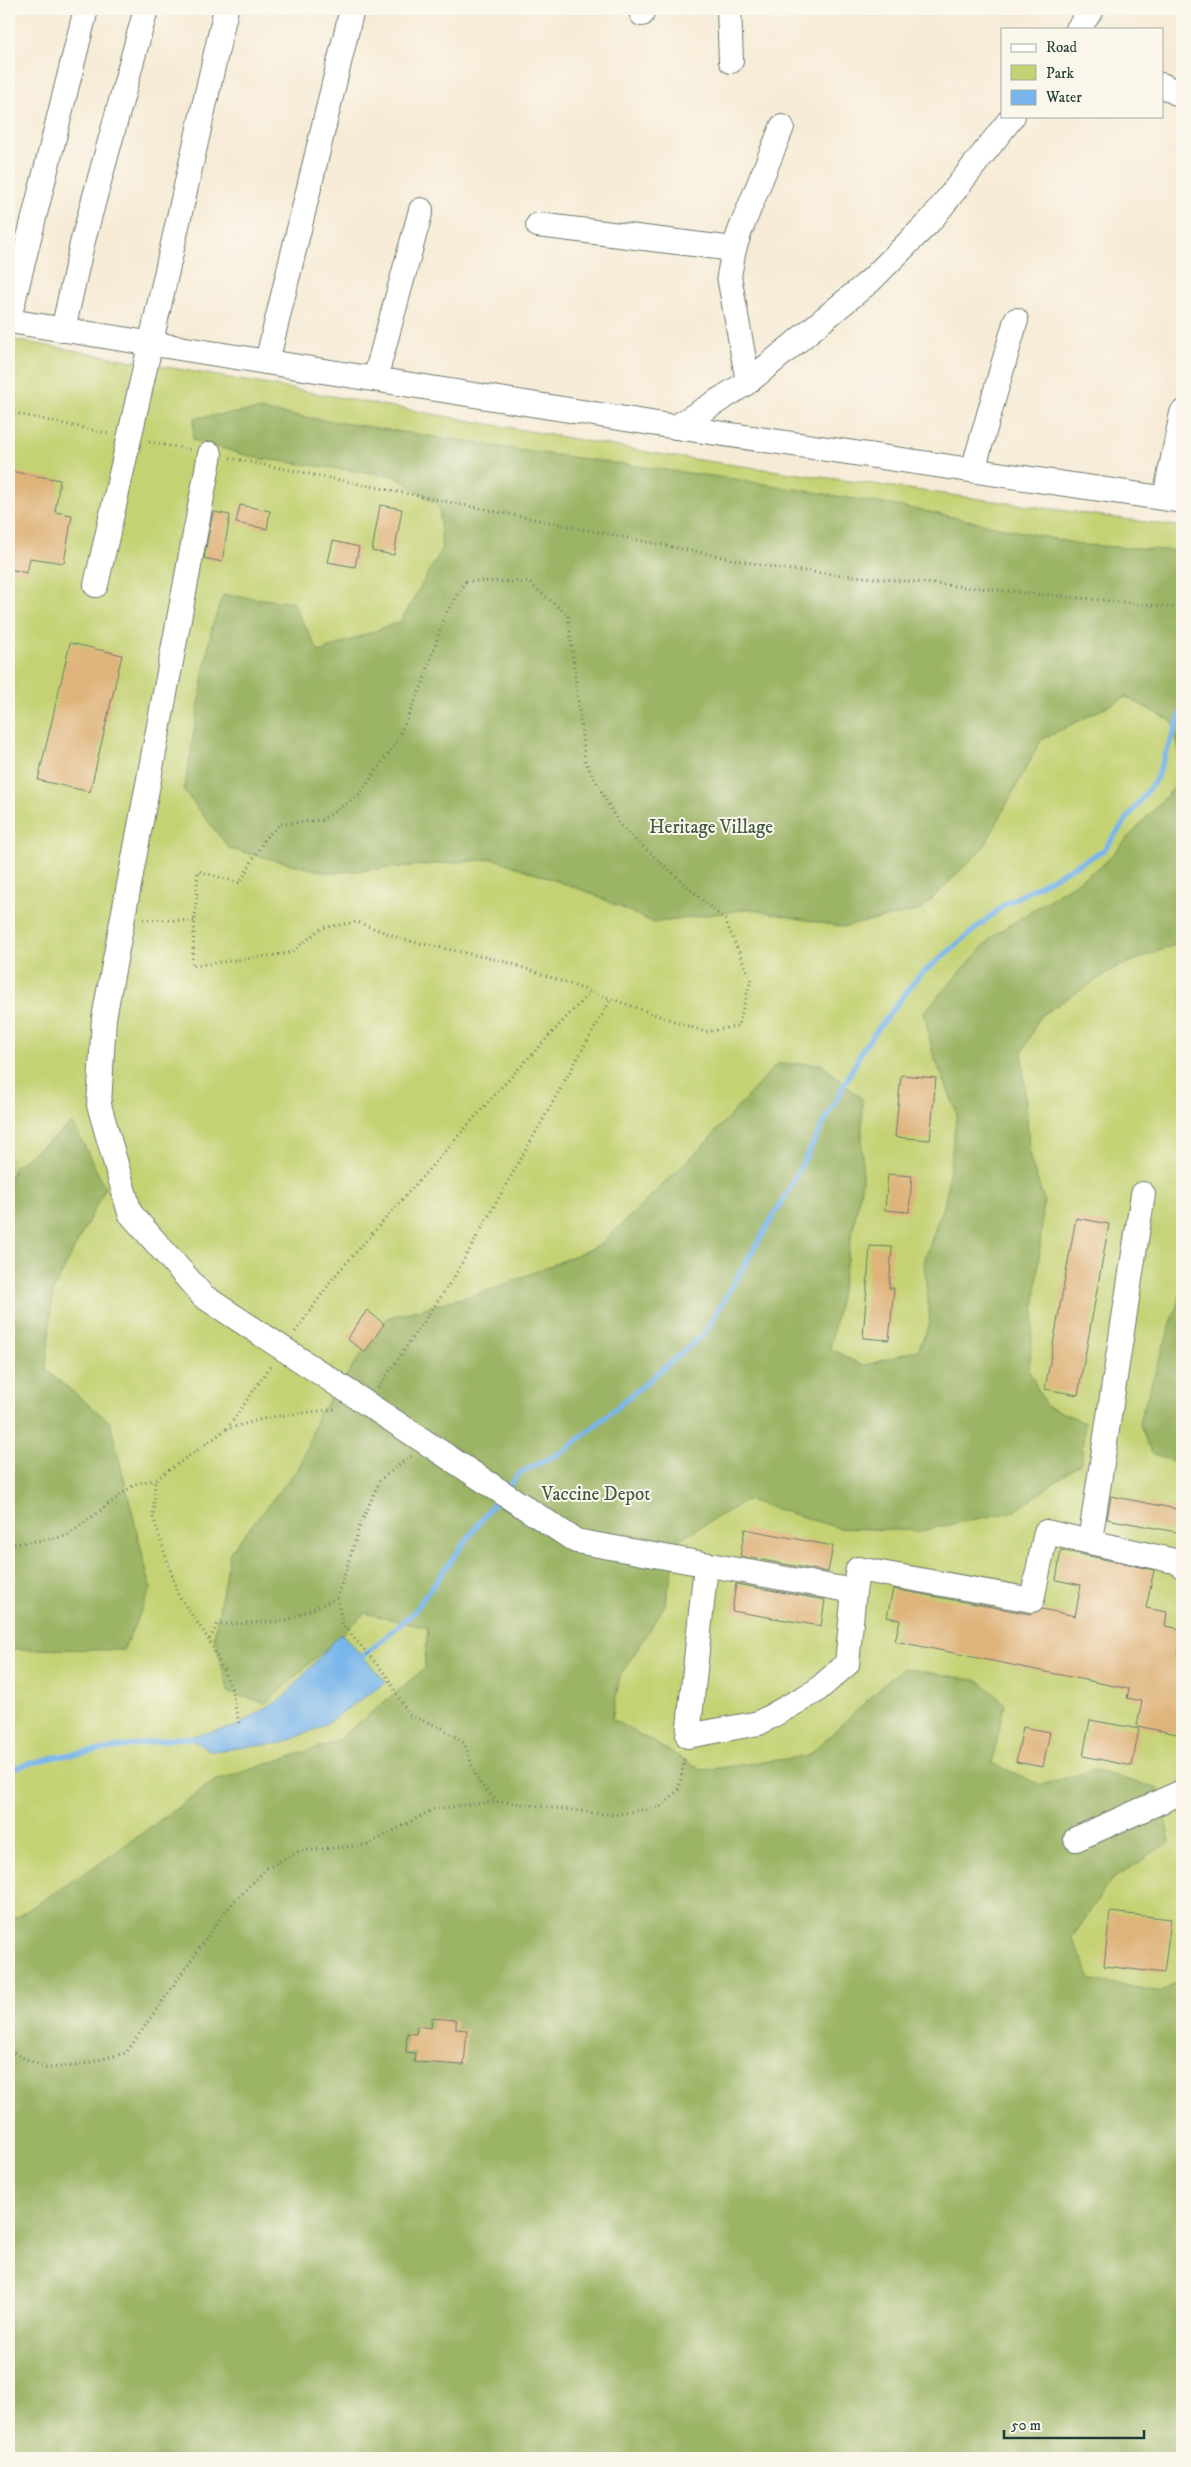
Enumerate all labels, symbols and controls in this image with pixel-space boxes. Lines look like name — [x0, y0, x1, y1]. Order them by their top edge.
legend — [1001, 28, 1164, 118]
text: Road — [1046, 38, 1078, 57]
text: Park — [1046, 64, 1075, 83]
text: Water — [1045, 88, 1082, 107]
park label: Heritage Village — [649, 816, 773, 839]
park label: Vaccine Depot — [541, 1483, 650, 1506]
scale bar — [1004, 2407, 1144, 2439]
text: 50 m — [1011, 2416, 1041, 2435]

